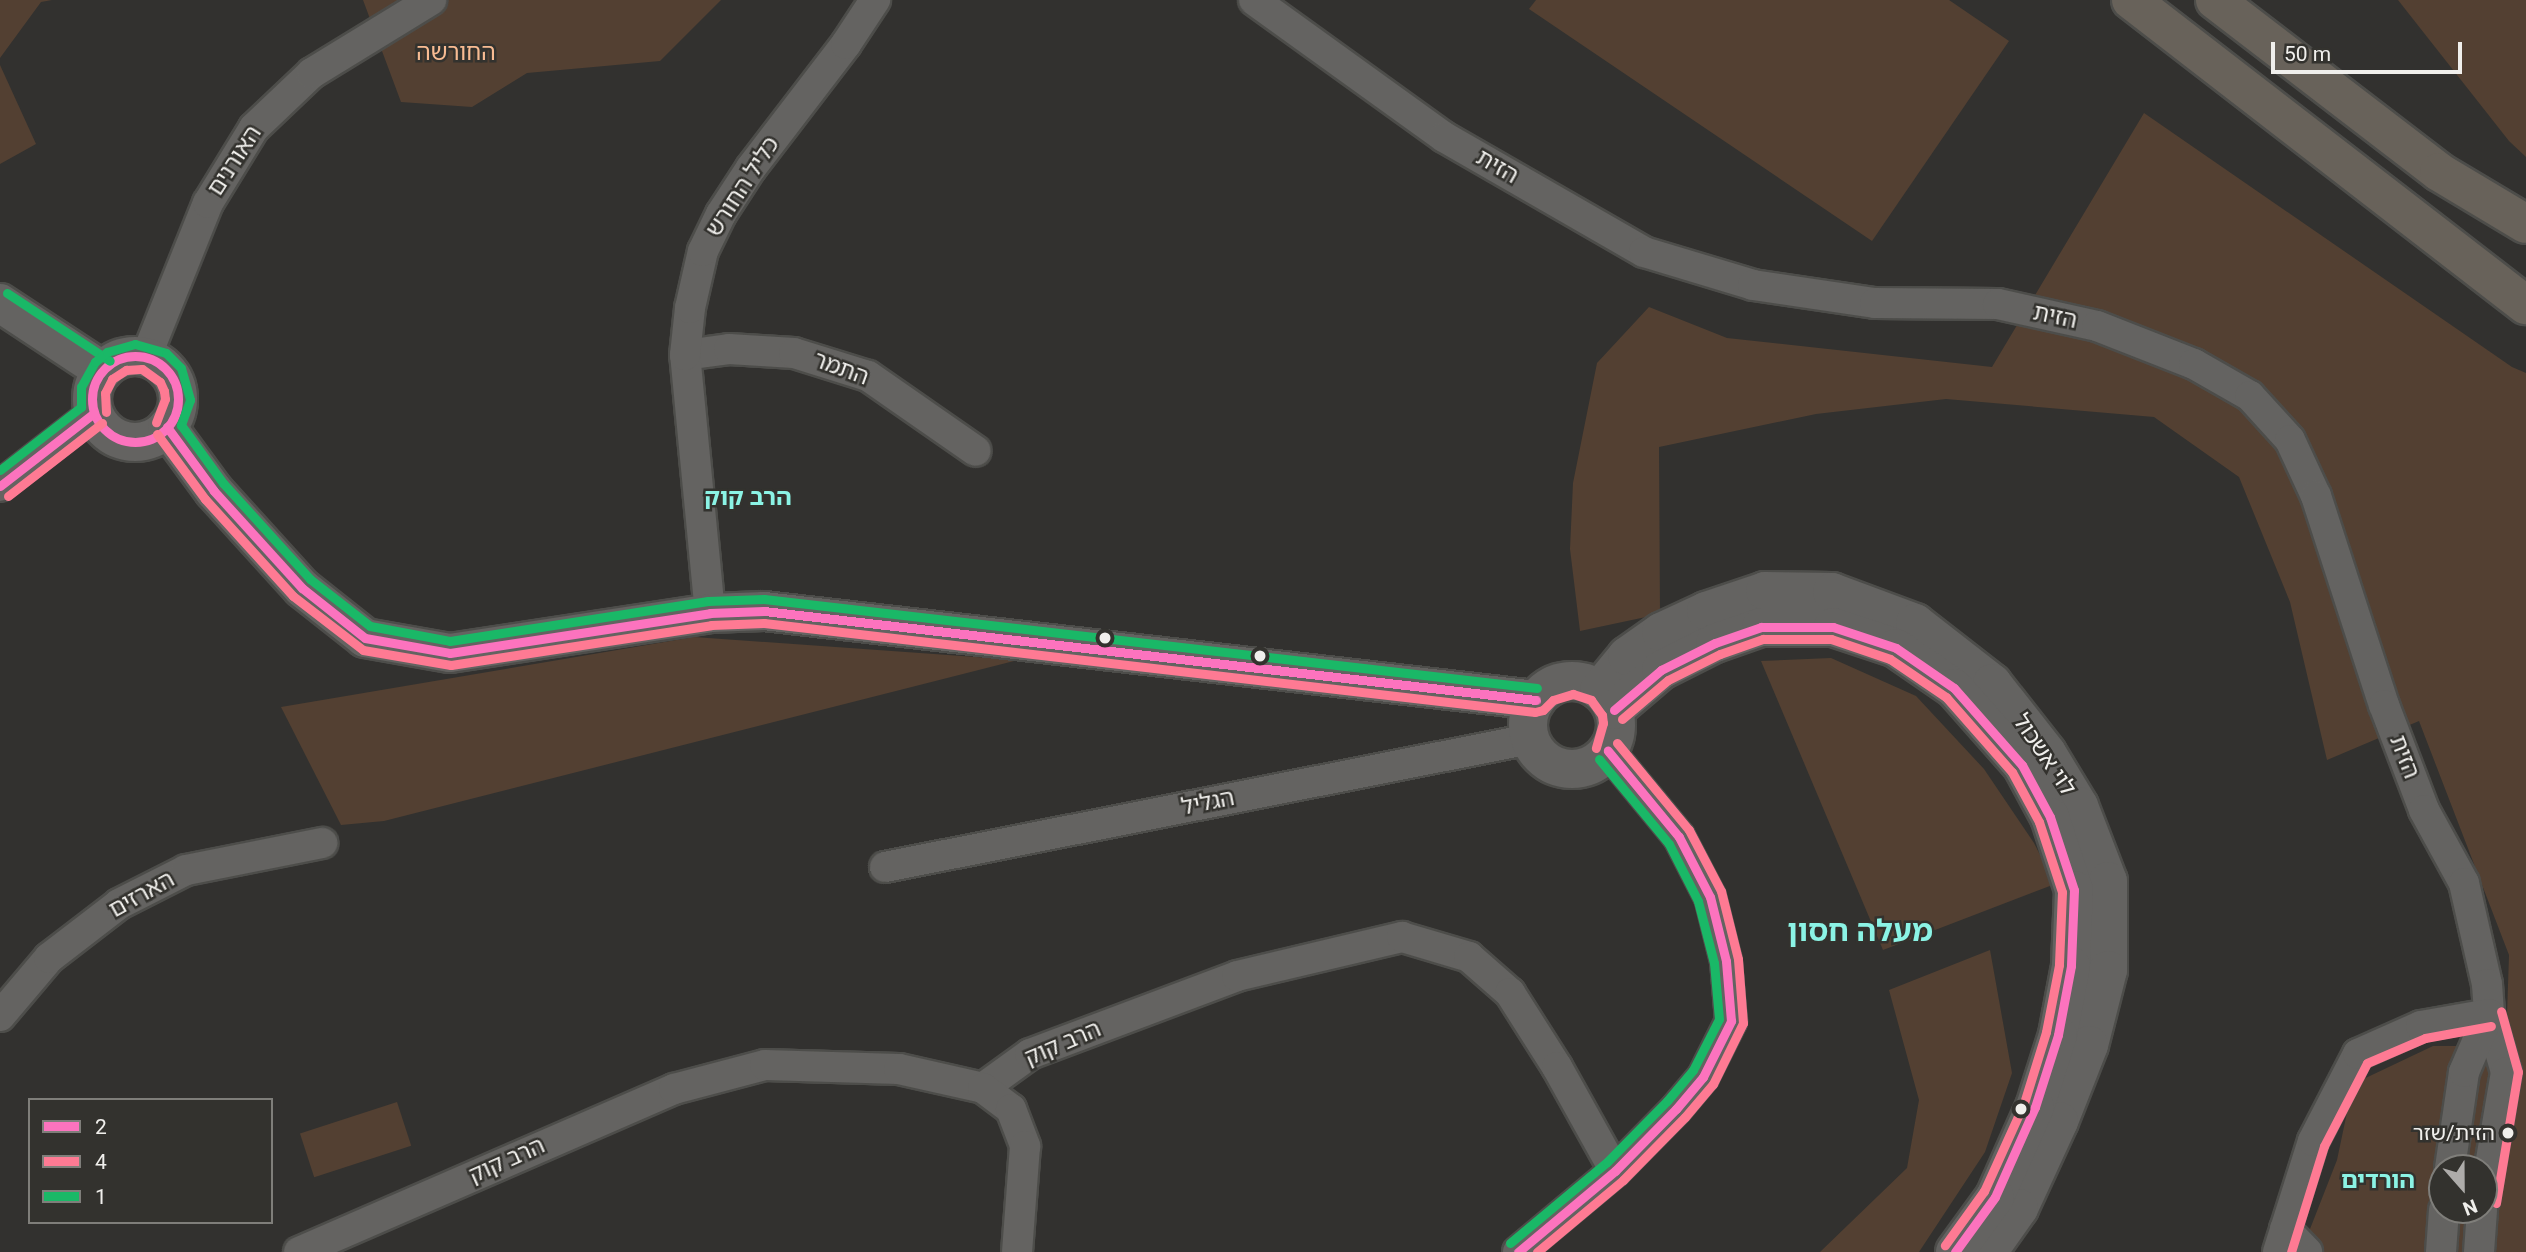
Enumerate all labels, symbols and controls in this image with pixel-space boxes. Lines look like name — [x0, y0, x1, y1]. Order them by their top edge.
scale bar — [2274, 28, 2465, 72]
park label: החורשה — [416, 39, 496, 67]
text: 50 m — [2284, 42, 2331, 66]
street label: האורנים — [202, 121, 268, 201]
street label: כליל החורש — [701, 132, 785, 242]
street label: הזית — [1471, 144, 1523, 190]
street label: הזית — [2031, 299, 2079, 335]
street label: התמר — [810, 346, 872, 392]
district label: הרב קוק — [704, 484, 792, 512]
unlabelled marker — [1098, 631, 1112, 645]
unlabelled marker — [1253, 649, 1267, 663]
street label: לוי אשכול — [2007, 709, 2081, 801]
street label: הזית — [2383, 731, 2425, 783]
street label: הגליל — [1179, 784, 1237, 822]
street label: הארזים — [105, 866, 179, 924]
district label: מעלה חסון — [1787, 913, 1933, 949]
street label: הרב קוק — [1021, 1016, 1105, 1072]
legend — [28, 1098, 273, 1224]
unlabelled marker — [2014, 1102, 2028, 1116]
text: 2 — [95, 1115, 107, 1139]
place label: הזית/שזר — [2413, 1120, 2495, 1146]
marker: הזית/שזר — [2501, 1126, 2515, 1140]
street label: הרב קוק — [465, 1132, 549, 1190]
text: 4 — [95, 1150, 107, 1174]
north arrow — [2428, 1154, 2498, 1224]
district label: הורדים — [2341, 1167, 2415, 1195]
text: 1 — [95, 1185, 107, 1209]
text: N — [2460, 1194, 2480, 1220]

